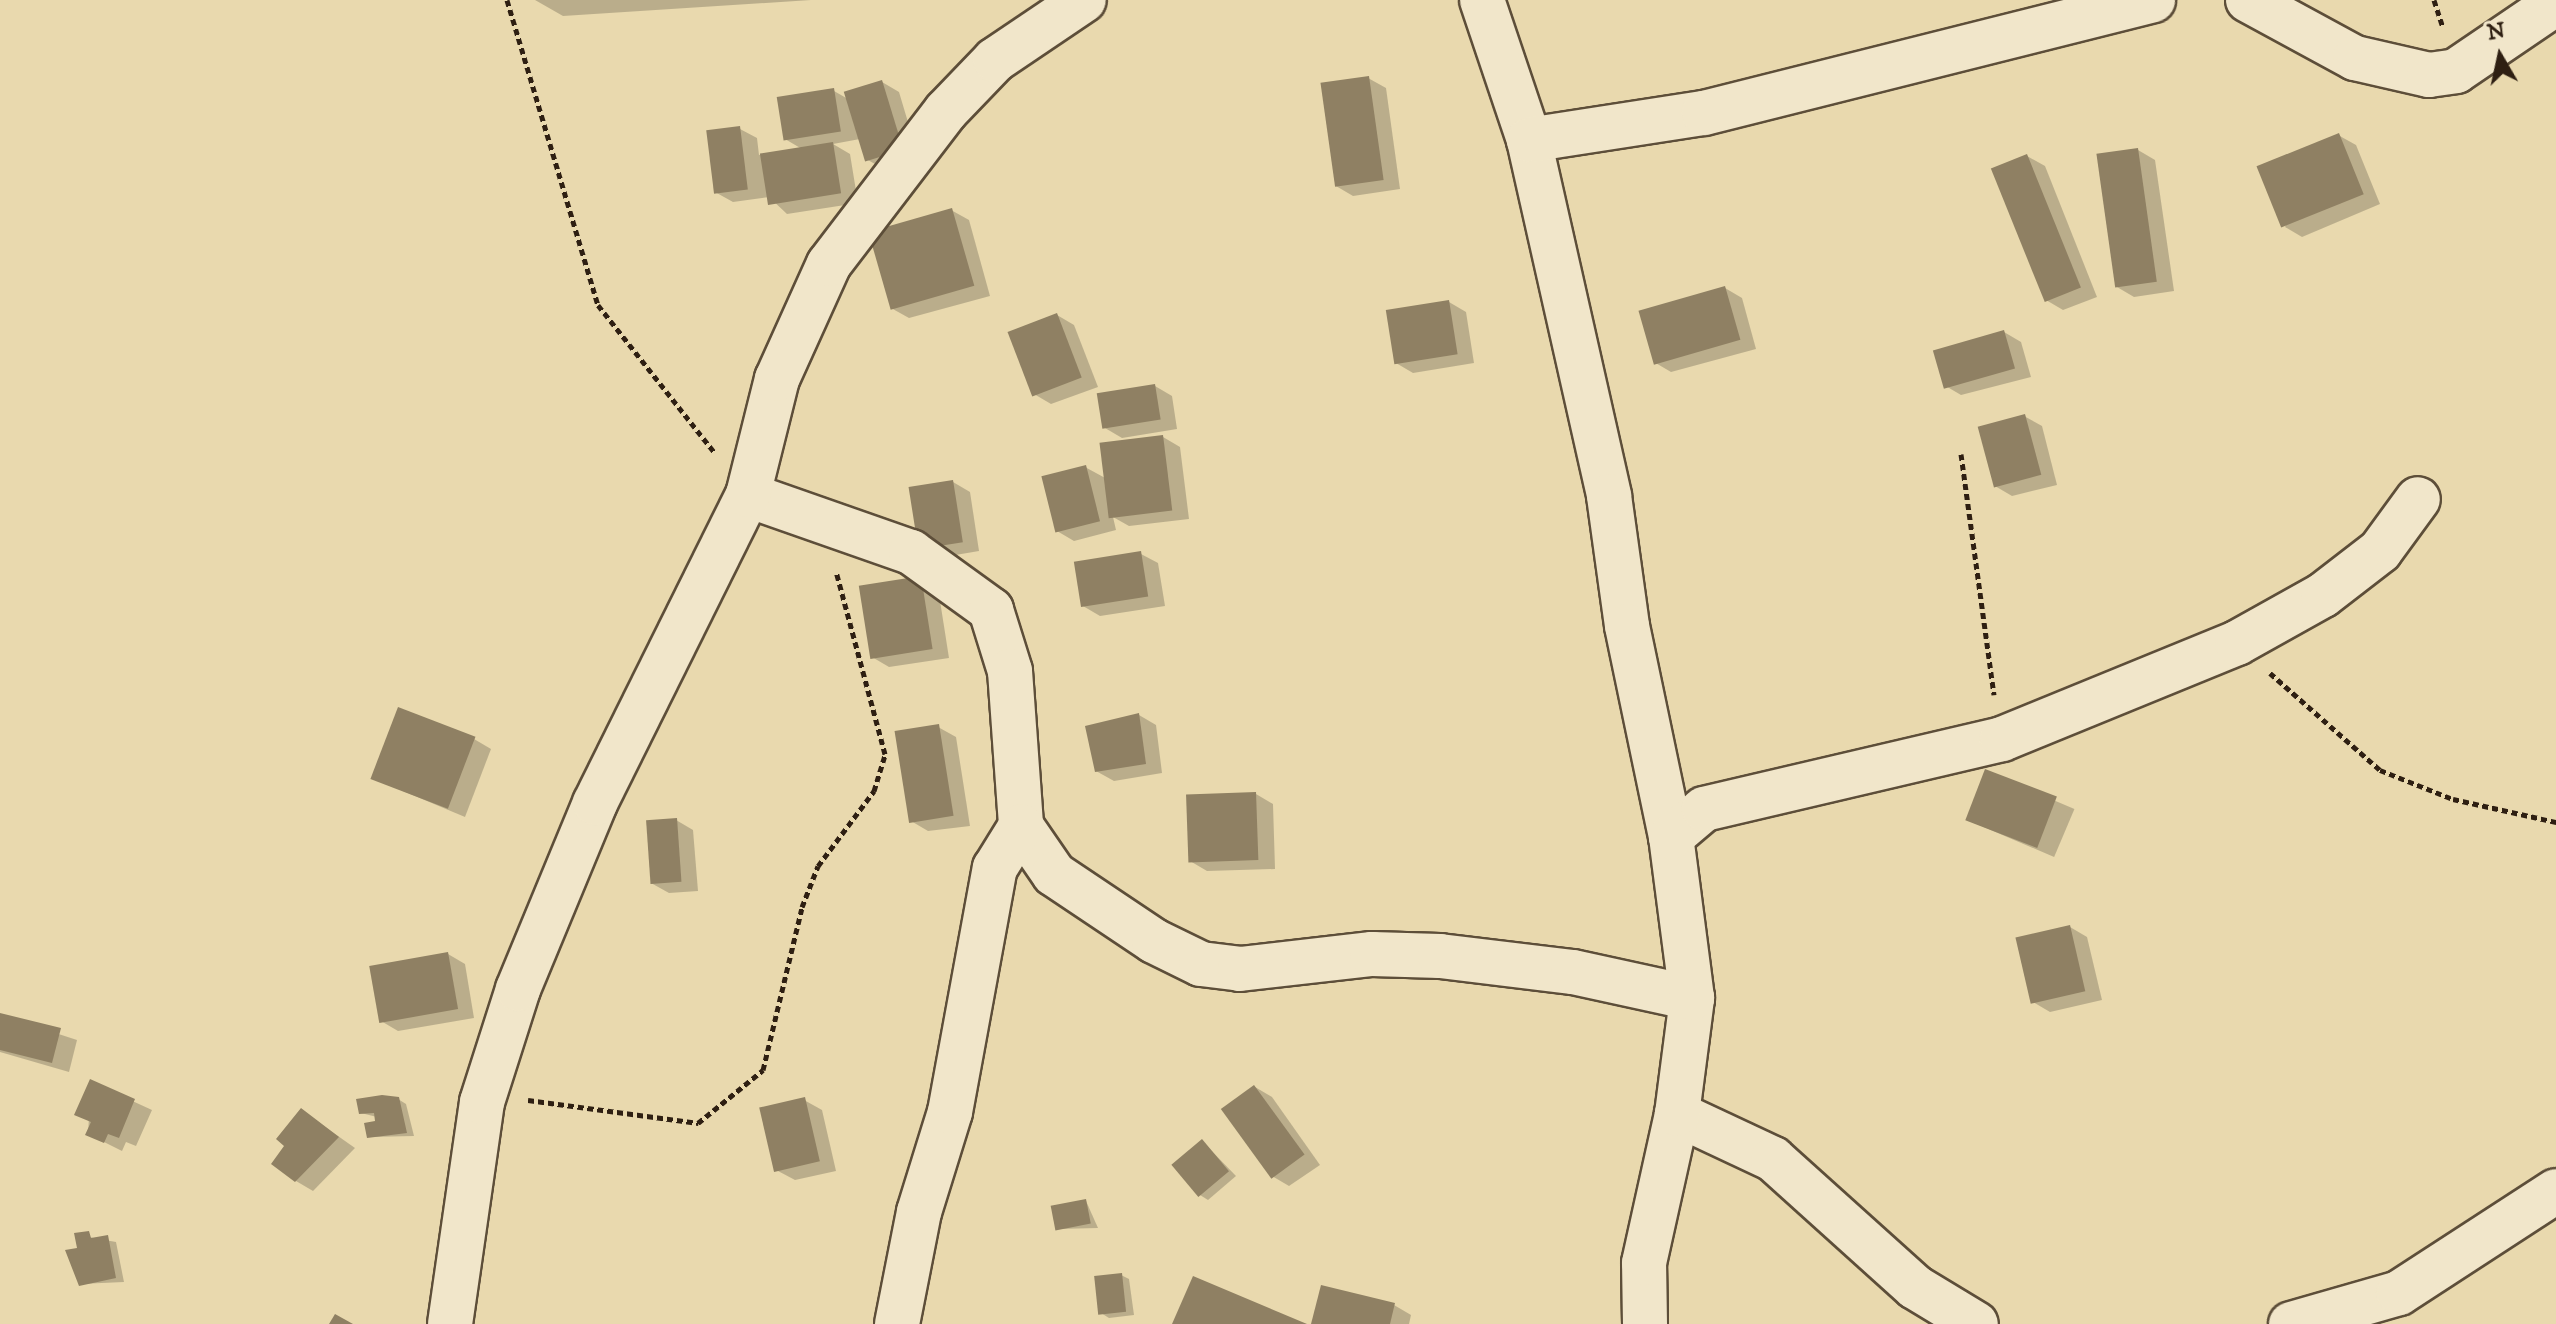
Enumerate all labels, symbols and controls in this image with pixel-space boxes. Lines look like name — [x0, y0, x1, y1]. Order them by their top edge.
north arrow — [2460, 16, 2540, 96]
text: N — [2485, 17, 2507, 47]

